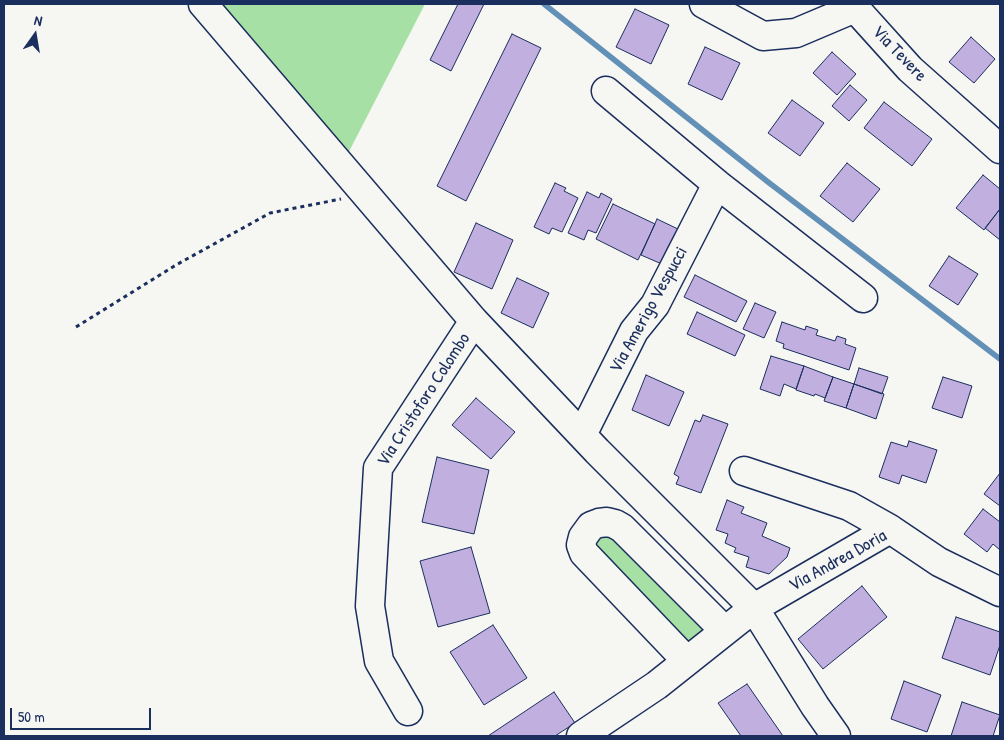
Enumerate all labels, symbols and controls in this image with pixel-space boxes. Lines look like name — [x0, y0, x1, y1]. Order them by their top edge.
north arrow — [10, 10, 60, 60]
text: N — [33, 10, 44, 30]
street label: Via Tevere — [867, 22, 931, 86]
street label: Via Amerigo Vespucci — [605, 243, 693, 377]
street label: Via Cristoforo Colombo — [373, 329, 475, 471]
street label: Via Andrea Doria — [785, 525, 891, 597]
scale bar — [12, 698, 154, 730]
text: 50 m — [18, 706, 45, 727]

